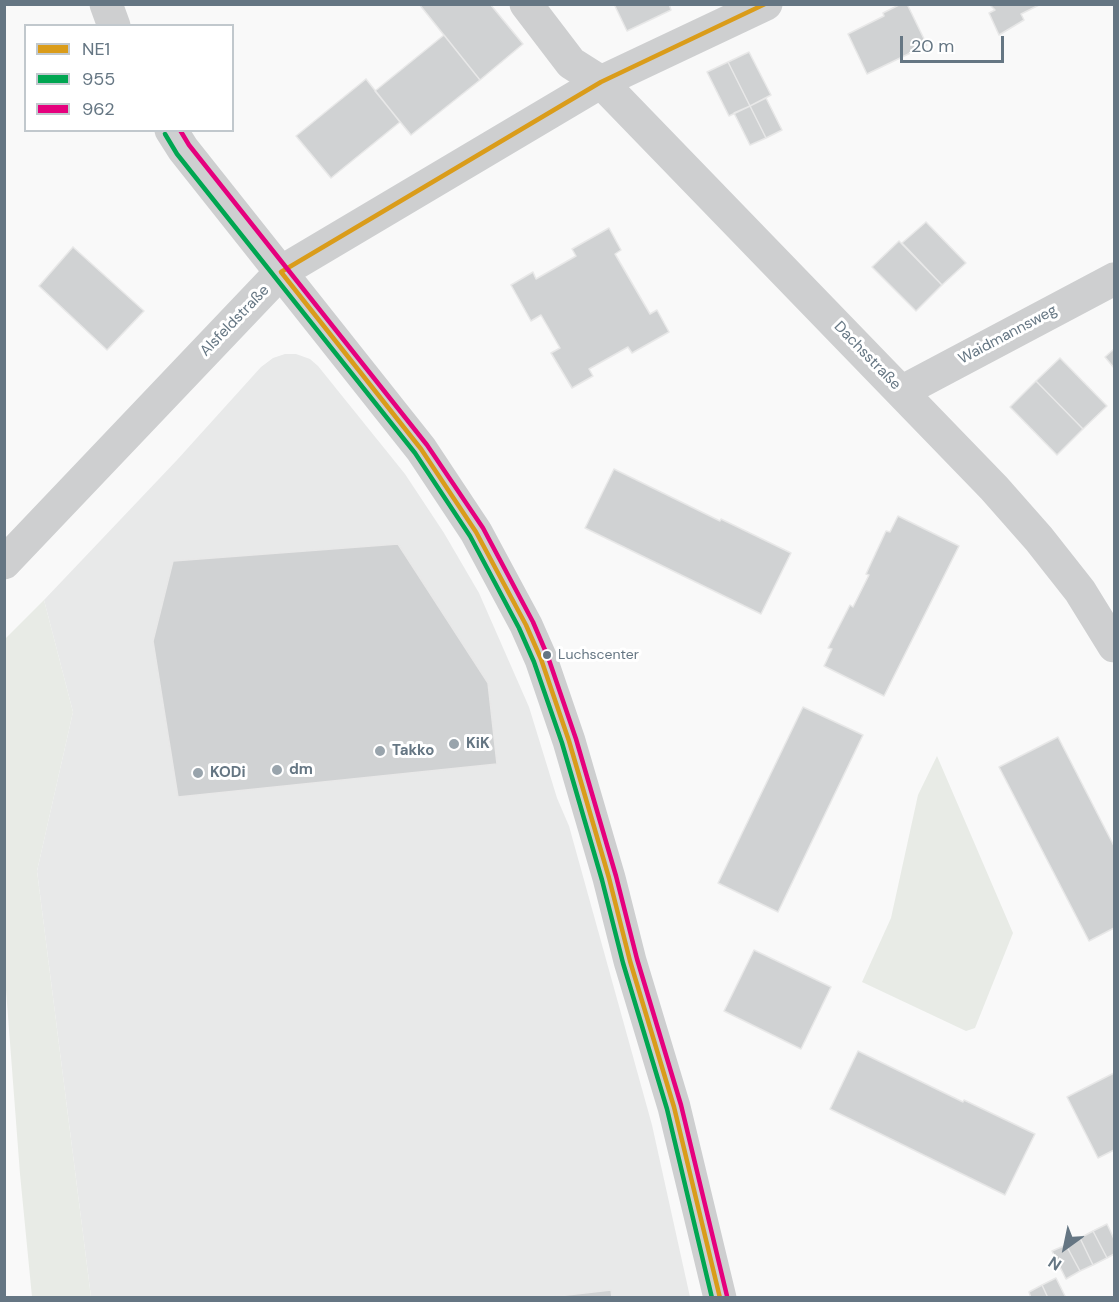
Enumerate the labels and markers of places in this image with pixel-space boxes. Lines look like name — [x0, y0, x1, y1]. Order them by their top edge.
place label: Luchscenter — [558, 647, 639, 663]
marker: Luchscenter — [541, 649, 553, 661]
place label: KiK — [466, 735, 490, 753]
marker: KiK — [447, 737, 461, 751]
place label: Takko — [392, 742, 434, 760]
marker: Takko — [373, 744, 387, 758]
place label: dm — [289, 761, 313, 779]
marker: dm — [270, 763, 284, 777]
place label: KODi — [210, 764, 245, 782]
marker: KODi — [191, 766, 205, 780]

